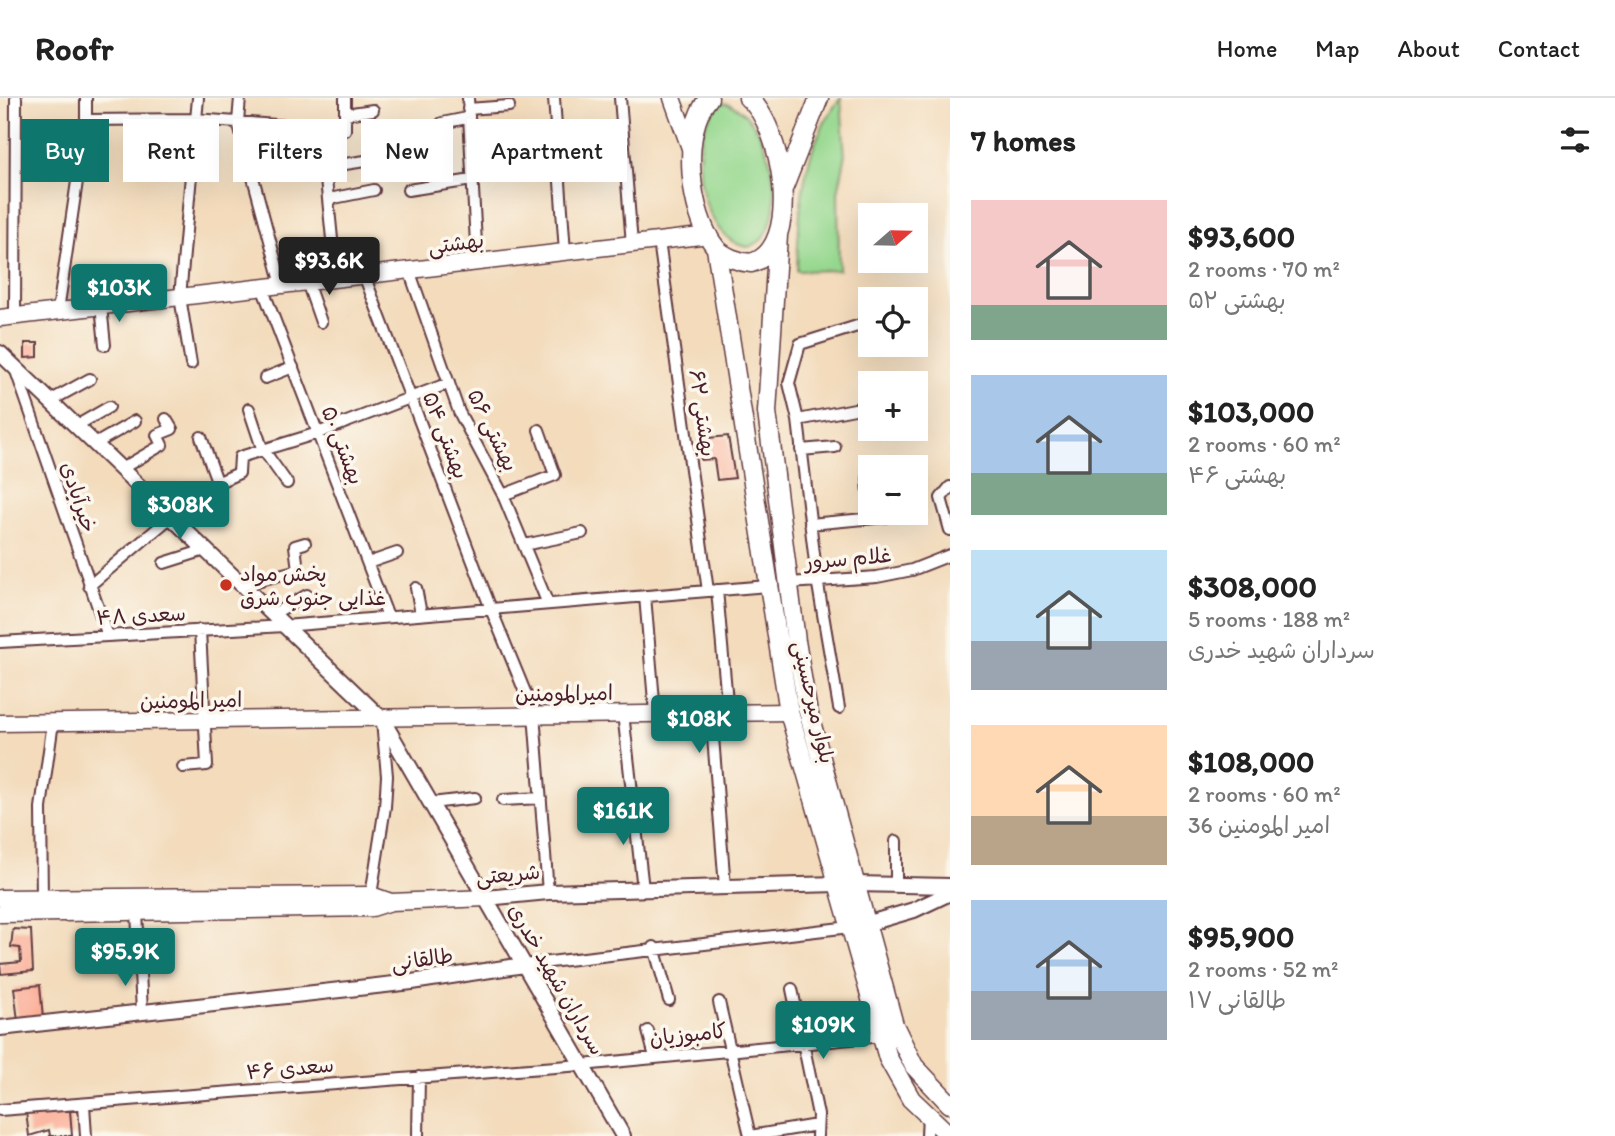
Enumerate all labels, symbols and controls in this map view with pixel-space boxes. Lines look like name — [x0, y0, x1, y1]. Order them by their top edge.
text: Roofr — [35, 29, 113, 68]
text: Home — [1217, 34, 1277, 63]
text: Map — [1315, 34, 1359, 63]
text: About — [1397, 34, 1460, 63]
text: Contact — [1498, 34, 1580, 63]
chip: Buy — [21, 119, 109, 182]
chip: Rent — [123, 119, 219, 182]
chip: Filters — [233, 119, 347, 182]
chip: New — [361, 119, 453, 182]
chip: Apartment — [467, 119, 627, 182]
icon: filters — [1556, 121, 1594, 159]
text: 7 homes — [971, 122, 1076, 159]
north arrow — [858, 203, 928, 273]
map controls — [858, 203, 928, 525]
text: $93,600 — [1188, 218, 1295, 255]
street label: بهشتی — [426, 227, 486, 261]
icon: home — [1027, 228, 1111, 312]
pin: $93.6K — [272, 238, 386, 297]
text: $93.6K — [295, 246, 363, 274]
text: 2 rooms · 70 m² — [1188, 255, 1340, 283]
pin: $103K — [70, 264, 168, 324]
text: $103K — [87, 273, 151, 301]
text: بهشتی ۵۲ — [1188, 286, 1286, 314]
button: locate — [858, 287, 928, 357]
street label: بهشتی ۶۲ — [683, 368, 722, 459]
button: + — [858, 371, 928, 441]
street label: بهشتی ۵۶ — [461, 385, 524, 476]
street label: بهشتی ۵۴ — [416, 388, 474, 483]
text: $103,000 — [1188, 393, 1315, 430]
street label: بهشتی ۵۰ — [315, 402, 369, 489]
icon: home — [1027, 403, 1111, 487]
text: 2 rooms · 60 m² — [1188, 430, 1341, 458]
button: − — [858, 455, 928, 525]
street label: خیرآبادی — [55, 459, 102, 536]
text: بهشتی ۴۶ — [1188, 461, 1286, 489]
pin: $308K — [131, 482, 229, 541]
text: $308K — [147, 490, 213, 518]
street label: غلام سرور — [801, 542, 893, 578]
place label: پخش مواد غذایی جنوب شرق — [240, 561, 386, 612]
text: $308,000 — [1188, 568, 1317, 605]
marker: پخش مواد غذایی جنوب شرق — [218, 577, 234, 593]
icon: home — [1027, 578, 1111, 662]
street label: سعدی ۴۸ — [95, 600, 187, 630]
text: 5 rooms · 188 m² — [1188, 605, 1350, 633]
text: سرداران شهید خدری — [1188, 636, 1375, 664]
street label: بلوار میرحسینی — [786, 638, 840, 766]
street label: امیرالمومنین — [515, 680, 613, 707]
street label: امیر المومنین — [140, 687, 242, 714]
pin: $108K — [650, 696, 748, 755]
text: $108K — [667, 704, 731, 732]
text: $108,000 — [1188, 743, 1315, 780]
icon: home — [1027, 753, 1111, 837]
text: 2 rooms · 60 m² — [1188, 780, 1341, 808]
pin: $161K — [574, 788, 672, 847]
text: $161K — [593, 796, 653, 824]
text: امیر المومنین 36 — [1188, 811, 1330, 839]
street label: شریعتی — [475, 859, 541, 891]
street label: سرداران شهید خدری — [504, 899, 610, 1059]
text: $95,900 — [1188, 918, 1294, 955]
pin: $95.9K — [68, 928, 182, 988]
icon: home — [1027, 928, 1111, 1012]
text: $95.9K — [91, 937, 159, 965]
street label: طالقانی — [389, 942, 455, 978]
text: 2 rooms · 52 m² — [1188, 955, 1338, 983]
text: طالقانی ۱۷ — [1188, 986, 1286, 1014]
pin: $109K — [774, 1002, 872, 1061]
text: $109K — [791, 1010, 855, 1038]
street label: کامبوزیان — [648, 1018, 728, 1051]
street label: سعدی ۴۶ — [245, 1052, 335, 1084]

